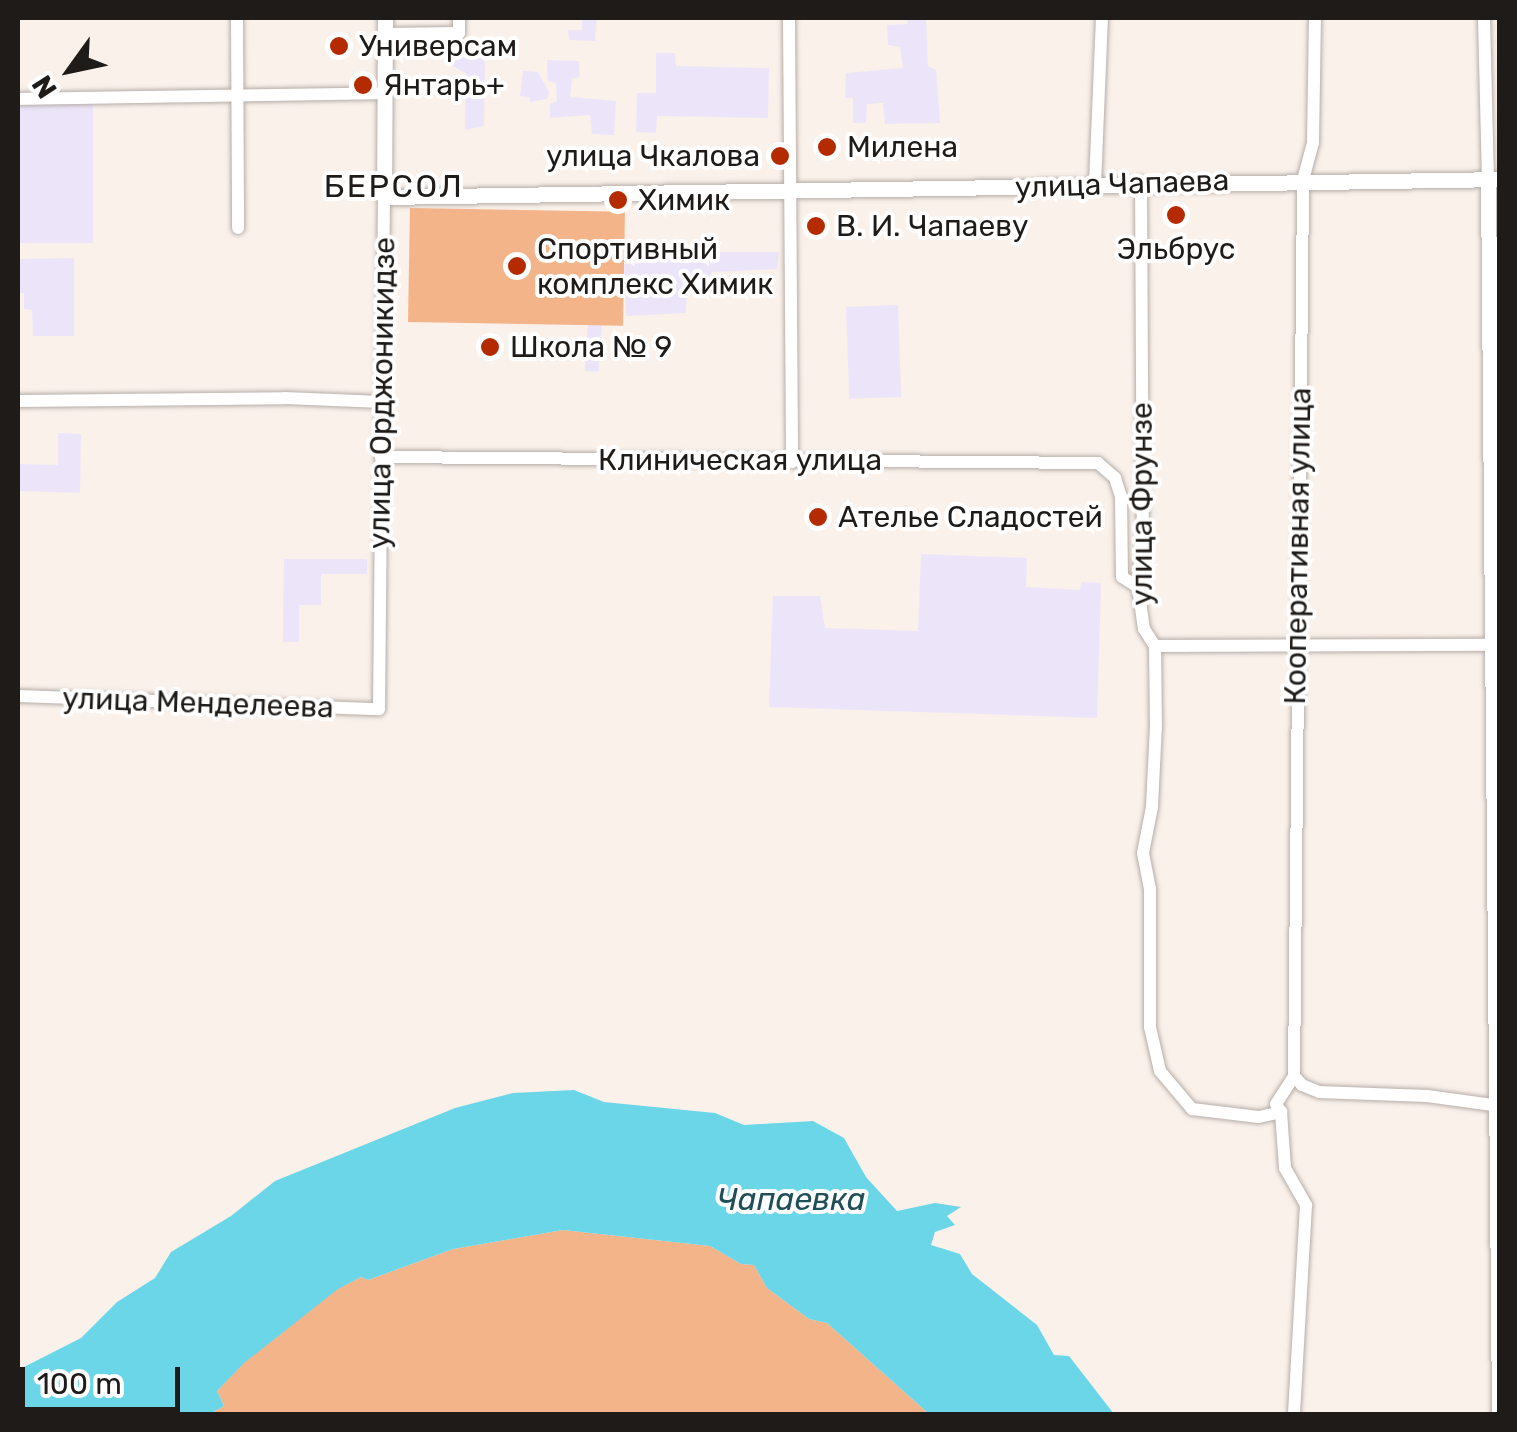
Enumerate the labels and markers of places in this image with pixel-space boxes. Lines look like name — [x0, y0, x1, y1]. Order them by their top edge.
place label: Универсам — [359, 28, 517, 64]
marker: Универсам — [328, 35, 350, 57]
place label: Янтарь+ — [383, 67, 505, 103]
marker: Янтарь+ — [352, 74, 374, 96]
place label: Милена — [847, 129, 958, 165]
marker: Милена — [816, 136, 838, 158]
place label: улица Чкалова — [546, 138, 760, 174]
marker: улица Чкалова — [769, 145, 791, 167]
place label: Химик — [638, 182, 730, 218]
marker: Химик — [607, 189, 629, 211]
marker: Эльбрус — [1165, 204, 1187, 226]
place label: В. И. Чапаеву — [836, 208, 1028, 244]
marker: В. И. Чапаеву — [805, 215, 827, 237]
place label: Спортивный комплекс Химик — [537, 231, 773, 302]
place label: Эльбрус — [1117, 231, 1235, 267]
marker: Спортивный комплекс Химик — [506, 255, 528, 277]
place label: Школа № 9 — [510, 329, 672, 365]
marker: Школа № 9 — [479, 336, 501, 358]
place label: Ателье Сладостей — [838, 499, 1103, 535]
marker: Ателье Сладостей — [807, 506, 829, 528]

